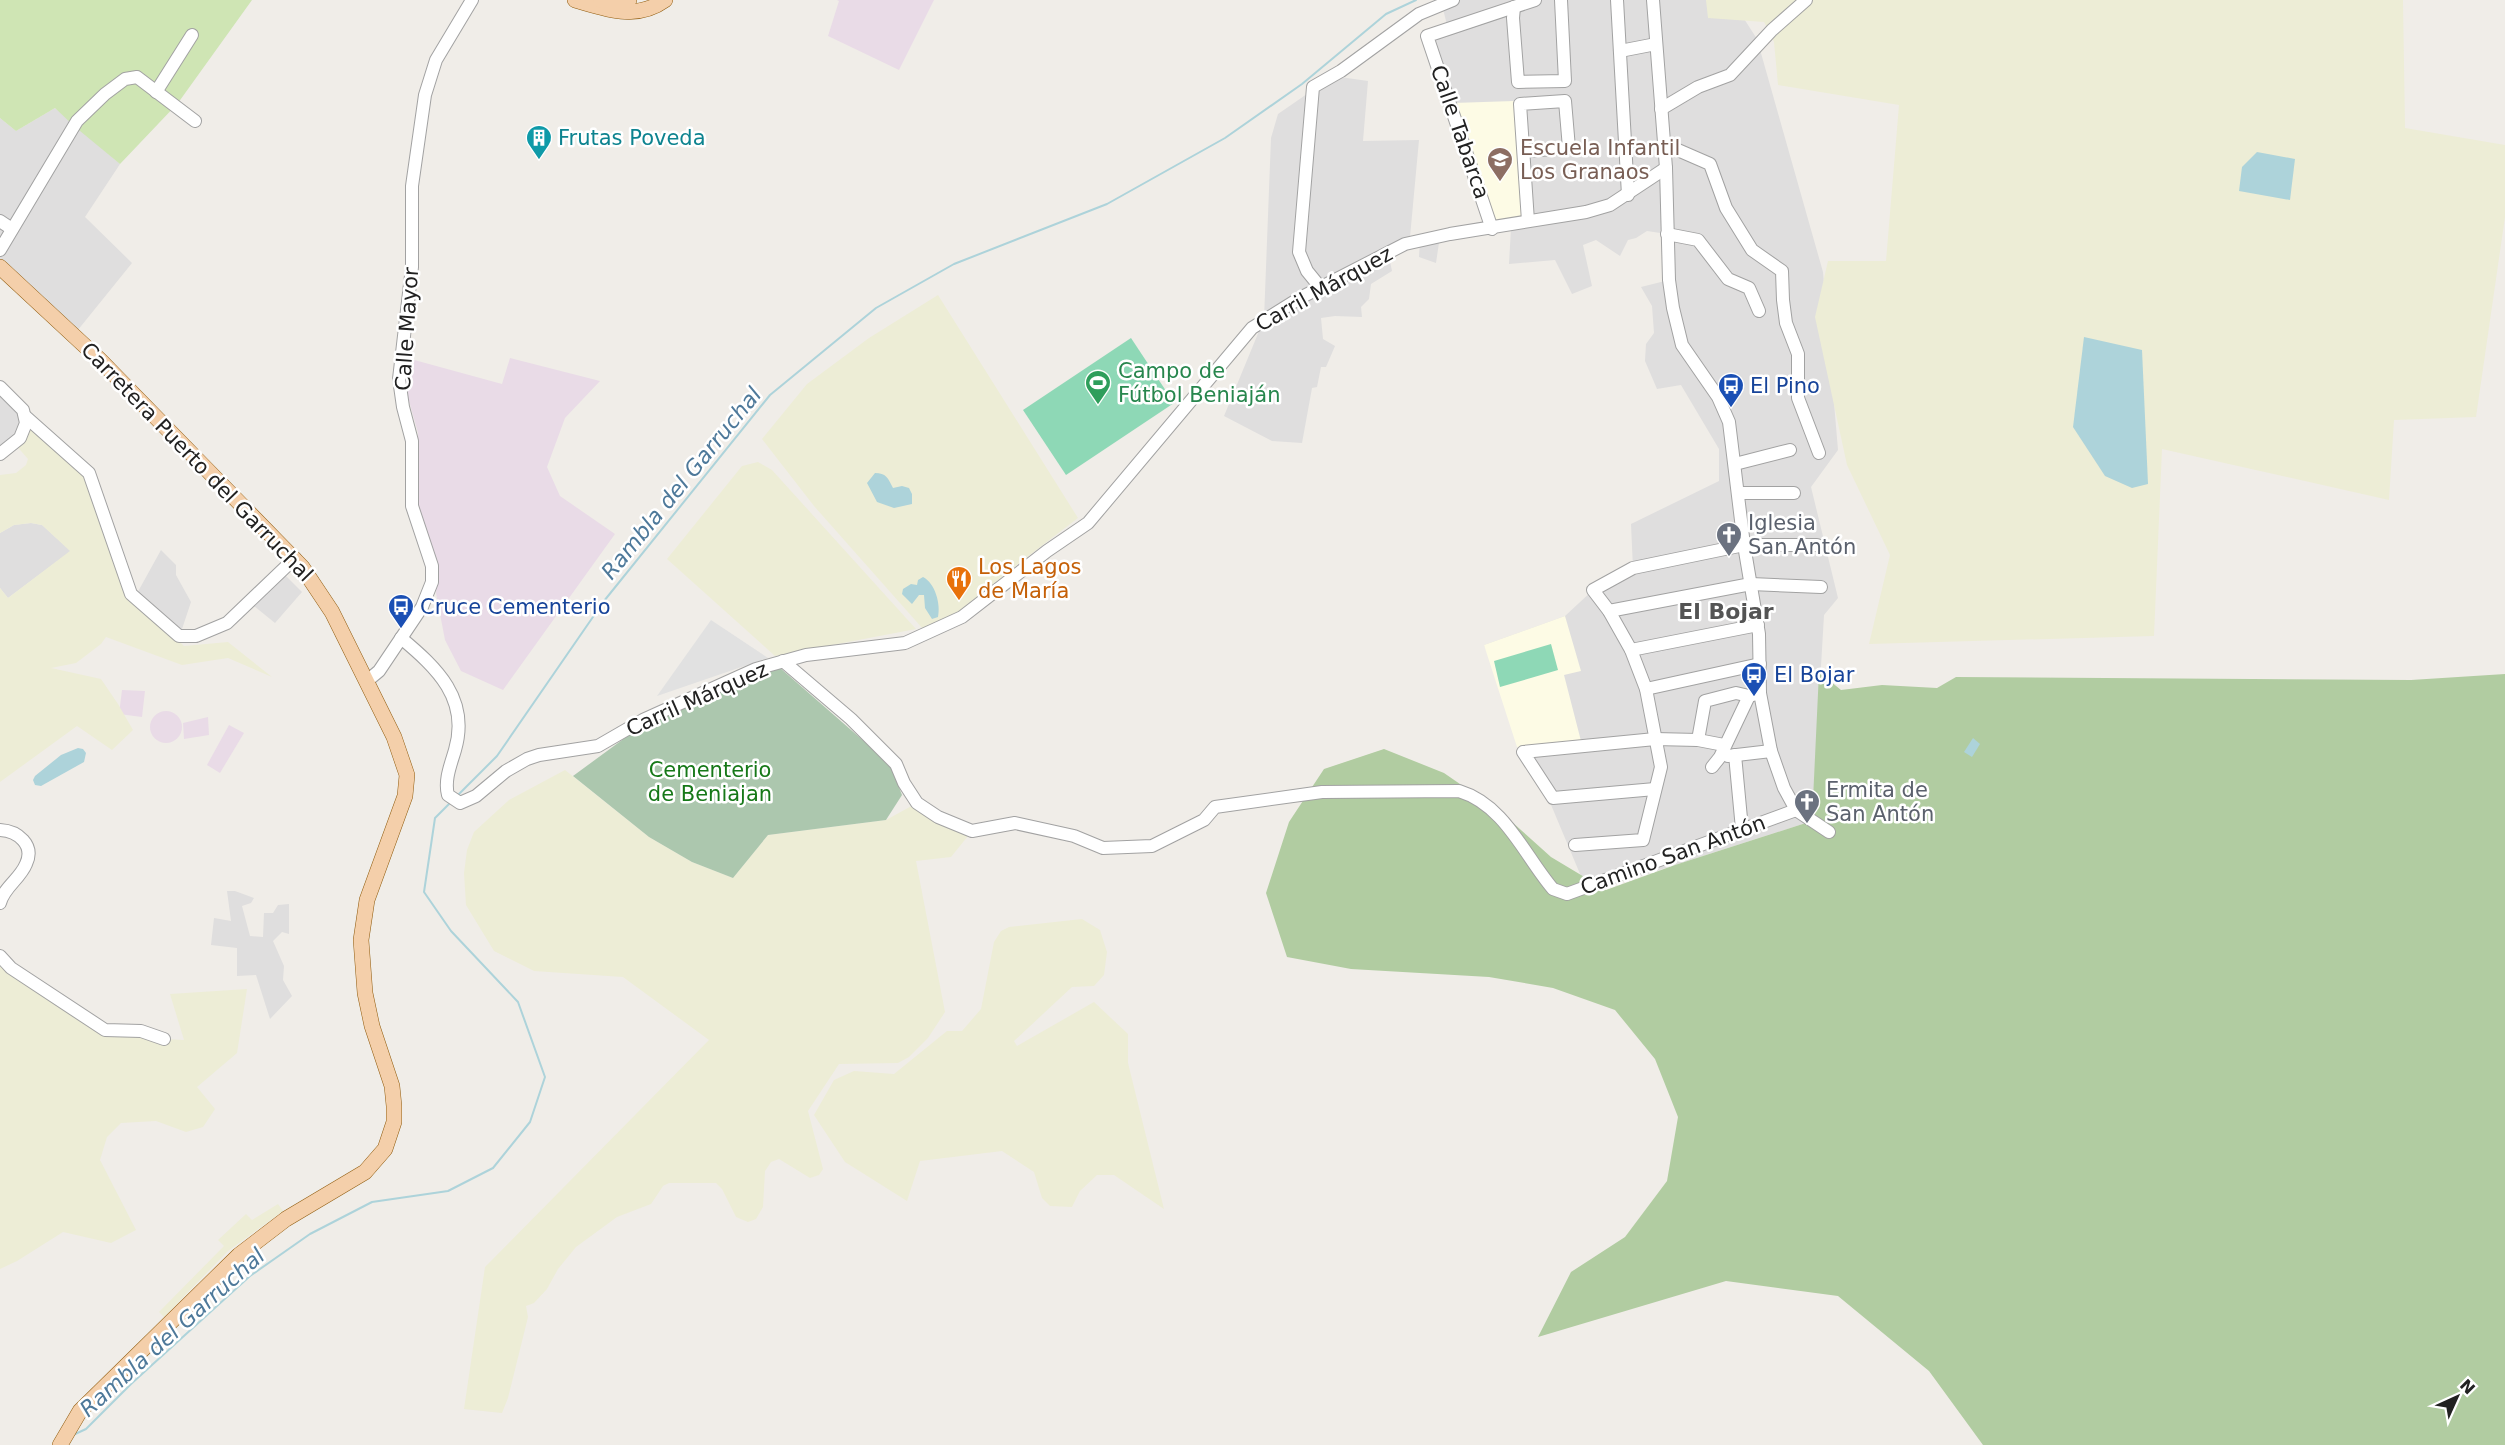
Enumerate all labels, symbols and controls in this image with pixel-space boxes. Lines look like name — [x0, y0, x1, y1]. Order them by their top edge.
street label: Calle Tabarca — [1426, 62, 1494, 202]
building icon: Frutas Poveda — [524, 123, 554, 161]
place label: Frutas Poveda — [558, 126, 706, 150]
place label: Escuela Infantil Los Granaos — [1520, 136, 1680, 184]
school or university icon: Escuela Infantil Los Granaos — [1485, 145, 1515, 183]
street label: Carril Márquez — [1251, 242, 1397, 336]
street label: Calle Mayor — [391, 266, 423, 392]
street label: Carretera Puerto del Garruchal — [76, 338, 318, 586]
place label: Campo de Fútbol Beniaján — [1118, 359, 1281, 407]
sports icon: Campo de Fútbol Beniaján — [1083, 368, 1113, 406]
bus stop icon: El Pino — [1716, 371, 1746, 409]
place label: El Pino — [1750, 374, 1820, 398]
water label: Rambla del Garruchal — [596, 382, 766, 584]
place label: Iglesia San Antón — [1748, 511, 1856, 559]
church icon: Iglesia San Antón — [1714, 520, 1744, 558]
place label: Los Lagos de María — [978, 555, 1081, 603]
restaurant icon: Los Lagos de María — [944, 564, 974, 602]
bus stop icon: Cruce Cementerio — [386, 592, 416, 630]
place label: Cruce Cementerio — [420, 595, 611, 619]
district label: El Bojar — [1678, 599, 1774, 624]
street label: Carril Márquez — [622, 657, 772, 741]
bus stop icon: El Bojar — [1739, 660, 1769, 698]
place label: El Bojar — [1774, 663, 1855, 687]
park label: Cementerio de Beniajan — [648, 758, 772, 806]
place label: Ermita de San Antón — [1826, 778, 1934, 826]
church icon: Ermita de San Antón — [1792, 787, 1822, 825]
street label: Camino San Antón — [1577, 810, 1769, 900]
water label: Rambla del Garruchal — [75, 1243, 270, 1422]
north arrow — [2427, 1367, 2487, 1427]
text: N — [2456, 1375, 2479, 1398]

